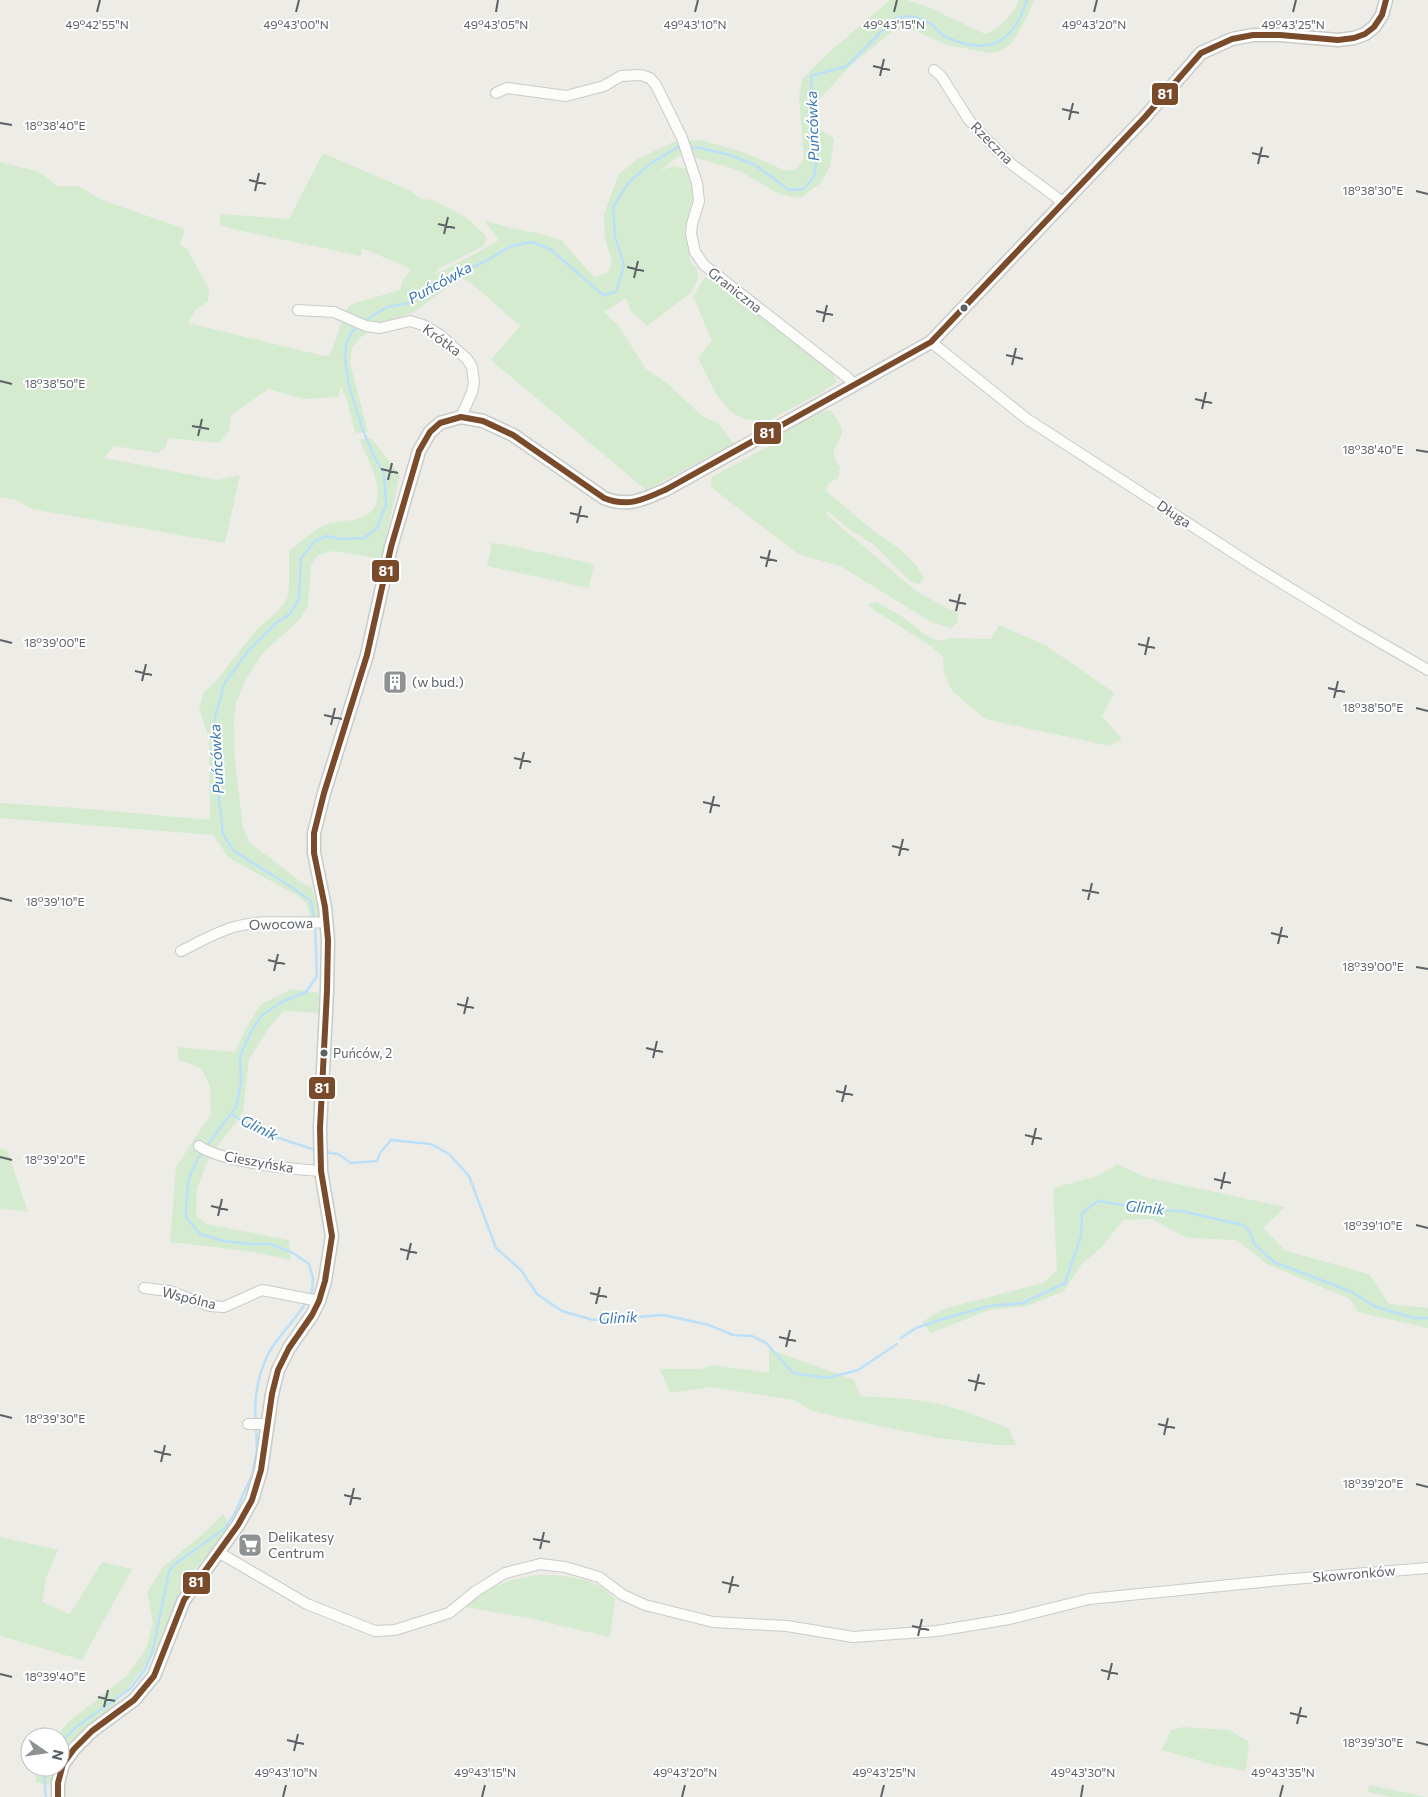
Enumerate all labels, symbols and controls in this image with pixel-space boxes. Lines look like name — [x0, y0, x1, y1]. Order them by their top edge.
text: 49°42'55"N — [65, 17, 129, 31]
text: 49°43'00"N — [263, 17, 329, 31]
text: 49°43'05"N — [464, 17, 528, 31]
text: 49°43'10"N — [663, 17, 727, 31]
text: 49°43'15"N — [863, 17, 925, 31]
text: 49°43'20"N — [1062, 17, 1126, 31]
text: 49°43'25"N — [1261, 17, 1325, 31]
line badge: 81 — [1151, 82, 1179, 106]
text: 81 — [1158, 85, 1173, 102]
water label: Puńcówka — [802, 90, 822, 161]
text: 18°38'40"E — [24, 118, 86, 132]
street label: Rzeczna — [968, 118, 1017, 167]
text: 18°38'30"E — [1343, 183, 1403, 197]
water label: Puńcówka — [404, 257, 475, 307]
street label: Graniczna — [705, 263, 766, 316]
unlabelled marker — [959, 303, 969, 313]
street label: Krótka — [420, 320, 465, 359]
text: 18°38'50"E — [25, 376, 85, 390]
line badge: 81 — [753, 421, 782, 445]
text: 81 — [760, 424, 775, 441]
text: 18°38'40"E — [1342, 442, 1404, 456]
street label: Długa — [1154, 496, 1194, 531]
line badge: 81 — [371, 559, 400, 583]
text: 81 — [379, 562, 394, 579]
text: 18°39'00"E — [24, 635, 86, 649]
building icon: (w bud.) — [382, 669, 408, 695]
place label: (w bud.) — [412, 673, 464, 690]
text: 18°38'50"E — [1343, 700, 1403, 714]
water label: Puńcówka — [205, 723, 227, 795]
text: 18°39'10"E — [25, 894, 85, 908]
street label: Owocowa — [249, 914, 313, 933]
text: 18°39'00"E — [1342, 959, 1404, 973]
place label: Puńców, 2 — [333, 1045, 392, 1061]
marker: Puńców, 2 — [319, 1048, 329, 1058]
line badge: 81 — [308, 1076, 336, 1100]
text: 81 — [315, 1079, 330, 1096]
water label: Glinik — [238, 1110, 282, 1144]
street label: Cieszyńska — [223, 1147, 295, 1176]
text: 18°39'20"E — [25, 1152, 85, 1166]
water label: Glinik — [1125, 1196, 1166, 1218]
text: 18°39'10"E — [1343, 1218, 1403, 1232]
street label: Wspólna — [160, 1283, 218, 1312]
water label: Glinik — [598, 1307, 639, 1327]
text: 18°39'30"E — [25, 1411, 85, 1425]
text: 18°39'20"E — [1343, 1476, 1403, 1490]
place label: Delikatesy Centrum — [268, 1528, 334, 1561]
supermarket icon: Delikatesy Centrum — [237, 1532, 263, 1558]
street label: Skowronków — [1312, 1561, 1396, 1586]
line badge: 81 — [182, 1571, 211, 1595]
text: 81 — [189, 1573, 204, 1590]
text: 18°39'40"E — [24, 1669, 86, 1683]
north arrow — [20, 1727, 70, 1777]
text: 18°39'30"E — [1343, 1735, 1403, 1749]
text: N — [49, 1748, 68, 1762]
text: 49°43'10"N — [254, 1765, 318, 1779]
text: 49°43'15"N — [454, 1765, 516, 1779]
text: 49°43'20"N — [653, 1765, 717, 1779]
text: 49°43'25"N — [852, 1765, 916, 1779]
text: 49°43'30"N — [1051, 1765, 1115, 1779]
text: 49°43'35"N — [1251, 1765, 1315, 1779]

